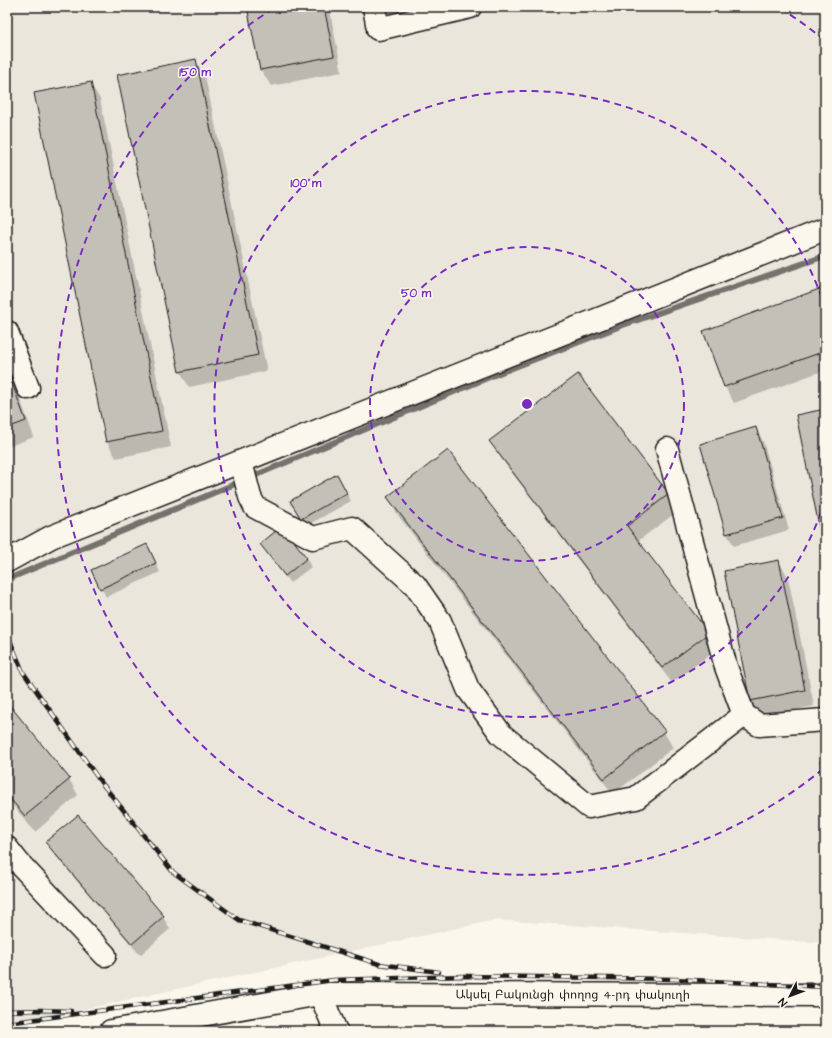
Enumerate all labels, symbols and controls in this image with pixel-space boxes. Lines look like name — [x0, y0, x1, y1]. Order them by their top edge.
text: 150 m — [179, 64, 212, 81]
text: 100 m — [291, 175, 322, 192]
text: 50 m — [401, 285, 432, 302]
centre of rings — [520, 397, 534, 411]
north arrow — [770, 976, 810, 1016]
street label: Ակսել Բակունցի փողոց 4-րդ փակուղի — [456, 986, 690, 1004]
text: N — [775, 995, 791, 1010]

